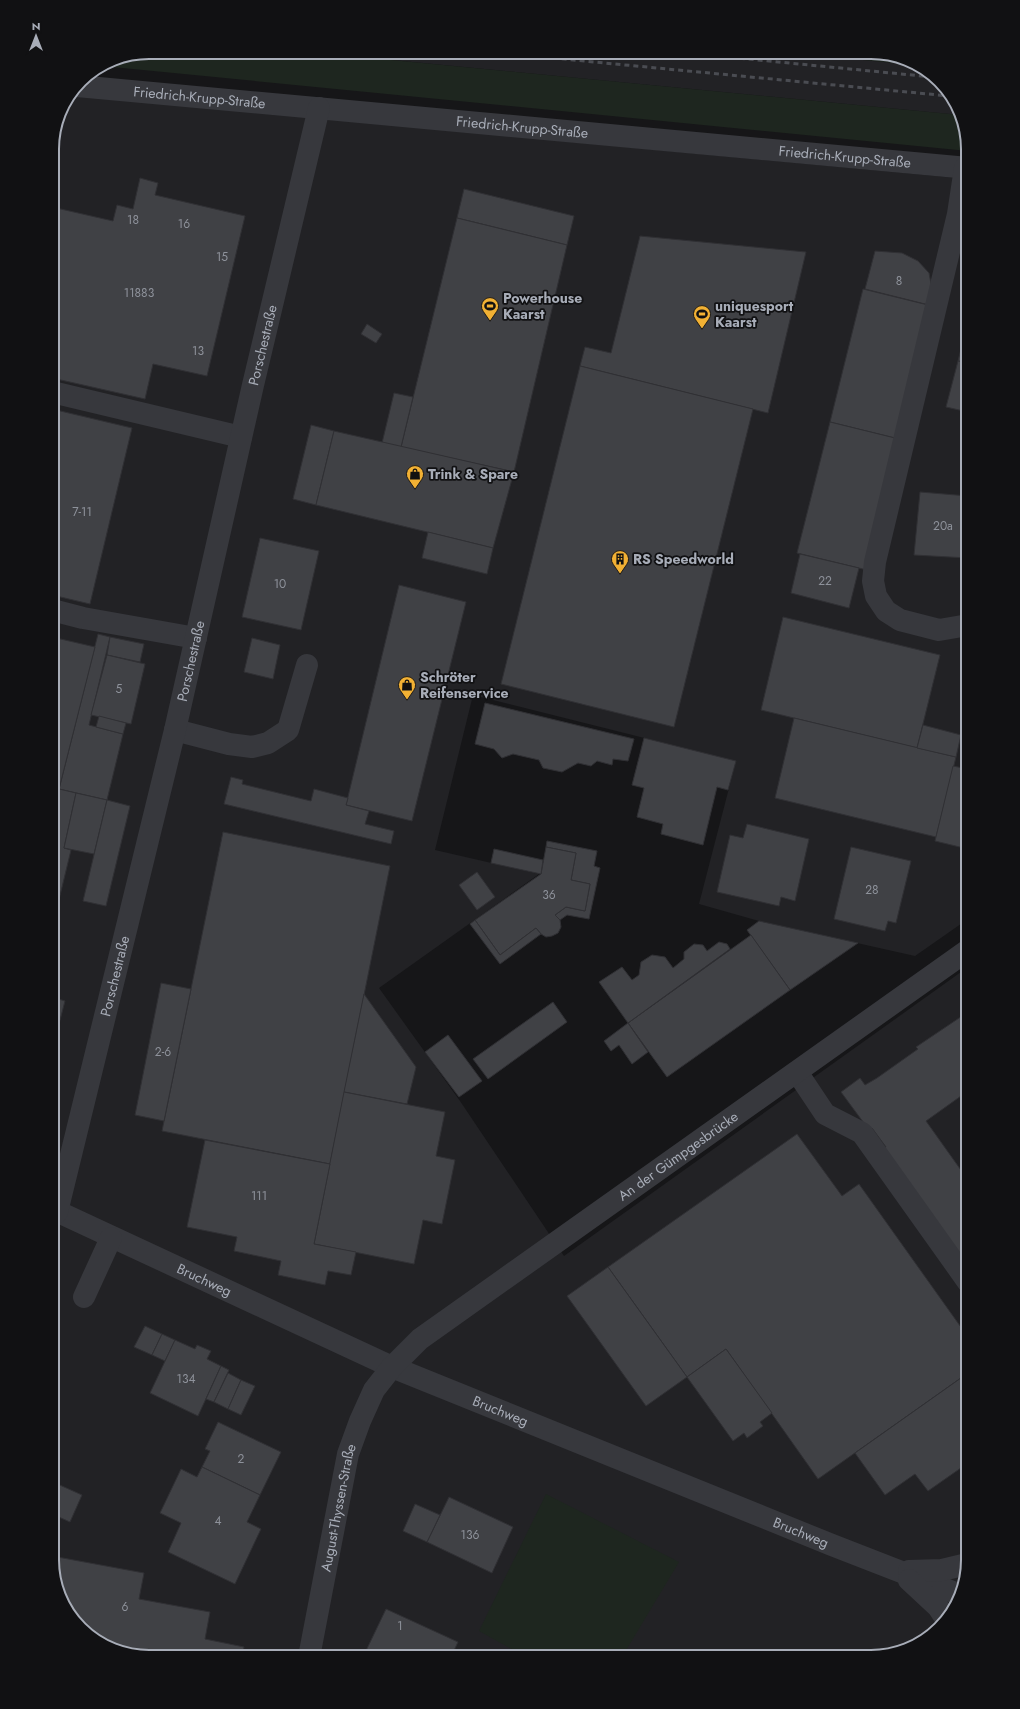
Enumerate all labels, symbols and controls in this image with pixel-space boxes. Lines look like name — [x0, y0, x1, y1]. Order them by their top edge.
north arrow — [16, 16, 56, 56]
text: N — [32, 18, 40, 34]
street label: Friedrich-Krupp-Straße — [133, 81, 266, 113]
street label: Friedrich-Krupp-Straße — [455, 111, 589, 143]
street label: Friedrich-Krupp-Straße — [778, 141, 912, 173]
house number: 18 — [127, 211, 139, 229]
house number: 16 — [178, 215, 190, 233]
house number: 15 — [216, 248, 228, 266]
house number: 8 — [896, 272, 902, 290]
house number: 11883 — [124, 284, 155, 302]
place label: Powerhouse Kaarst — [503, 288, 582, 324]
sports icon: Powerhouse Kaarst — [480, 296, 500, 321]
place label: uniquesport Kaarst — [715, 296, 794, 332]
street label: Porschestraße — [243, 303, 282, 387]
sports icon: uniquesport Kaarst — [692, 304, 712, 329]
house number: 13 — [192, 342, 204, 360]
shop icon: Trink & Spare — [405, 464, 425, 489]
place label: Trink & Spare — [428, 464, 518, 484]
house number: 7-11 — [72, 503, 92, 521]
house number: 20a — [933, 517, 953, 535]
building icon: RS Speedworld — [610, 549, 630, 574]
place label: RS Speedworld — [633, 549, 734, 569]
house number: 22 — [818, 572, 832, 590]
house number: 10 — [274, 575, 286, 593]
street label: Porschestraße — [172, 619, 209, 703]
place label: Schröter Reifenservice — [420, 667, 509, 703]
shop icon: Schröter Reifenservice — [397, 675, 417, 700]
house number: 5 — [116, 680, 123, 698]
house number: 28 — [865, 881, 879, 899]
house number: 36 — [542, 886, 556, 904]
street label: Porschestraße — [95, 934, 134, 1018]
house number: 2-6 — [155, 1043, 171, 1061]
street label: An der Gümpgesbrücke — [614, 1106, 742, 1205]
house number: 111 — [251, 1187, 267, 1205]
street label: Bruchweg — [174, 1258, 235, 1301]
house number: 134 — [177, 1370, 195, 1388]
street label: Bruchweg — [470, 1391, 531, 1431]
street label: August-Thyssen-Straße — [316, 1441, 361, 1574]
house number: 2 — [238, 1450, 245, 1468]
house number: 4 — [215, 1512, 222, 1530]
street label: Bruchweg — [770, 1512, 832, 1553]
house number: 136 — [461, 1526, 480, 1544]
house number: 6 — [122, 1598, 129, 1616]
house number: 1 — [397, 1617, 403, 1635]

